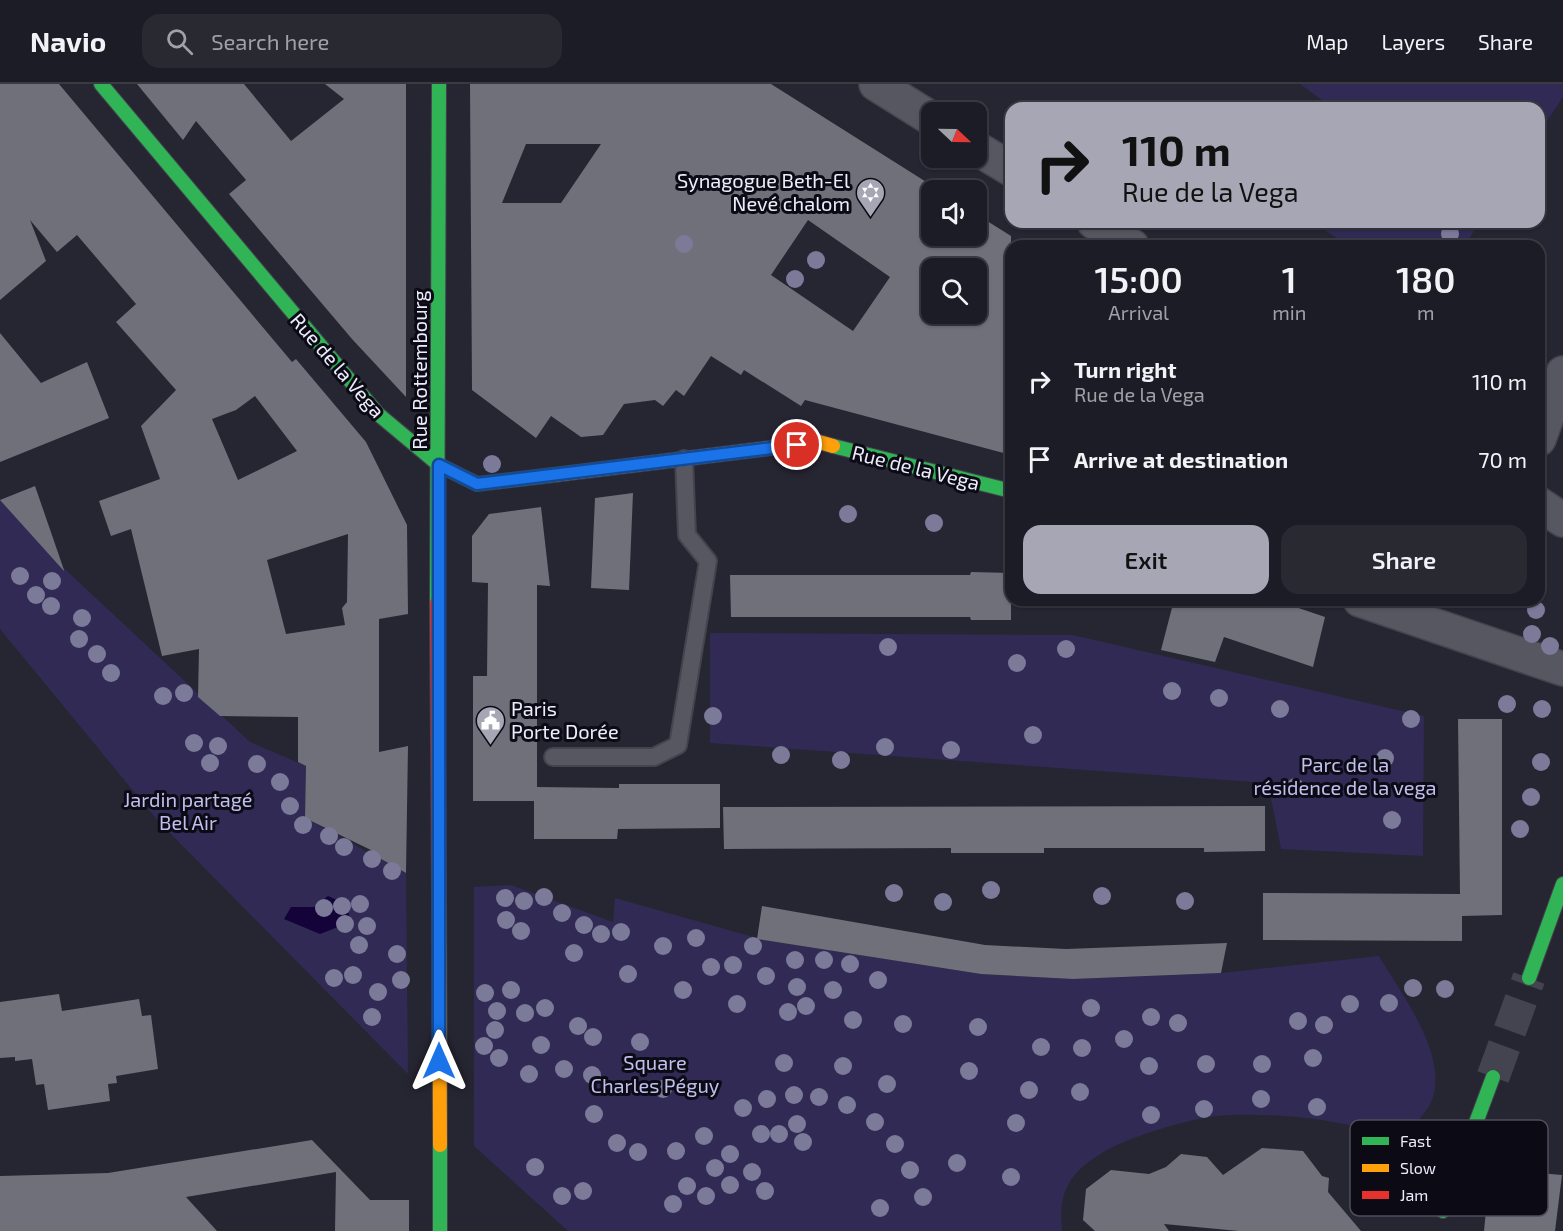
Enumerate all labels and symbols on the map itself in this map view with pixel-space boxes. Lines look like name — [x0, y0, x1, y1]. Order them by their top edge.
north arrow — [921, 102, 987, 168]
place label: Synagogue Beth-El Nevé chalom — [677, 168, 850, 215]
synagogue icon: Synagogue Beth-El Nevé chalom — [855, 176, 887, 218]
street label: Rue Rottembourg — [407, 290, 431, 450]
street label: Rue de la Vega — [286, 308, 390, 422]
pin — [771, 419, 822, 470]
street label: Rue de la Vega — [850, 440, 982, 494]
place label: Paris Porte Dorée — [511, 696, 619, 743]
public building icon: Paris Porte Dorée — [474, 704, 506, 746]
park label: Parc de la résidence de la vega — [1253, 752, 1437, 799]
park label: Jardin partagé Bel Air — [123, 787, 253, 834]
position arrow — [407, 1029, 471, 1093]
park label: Square Charles Péguy — [591, 1050, 720, 1097]
legend — [1350, 1120, 1548, 1216]
text: Fast — [1400, 1131, 1431, 1150]
text: Slow — [1400, 1158, 1436, 1177]
text: Jam — [1400, 1185, 1428, 1204]

